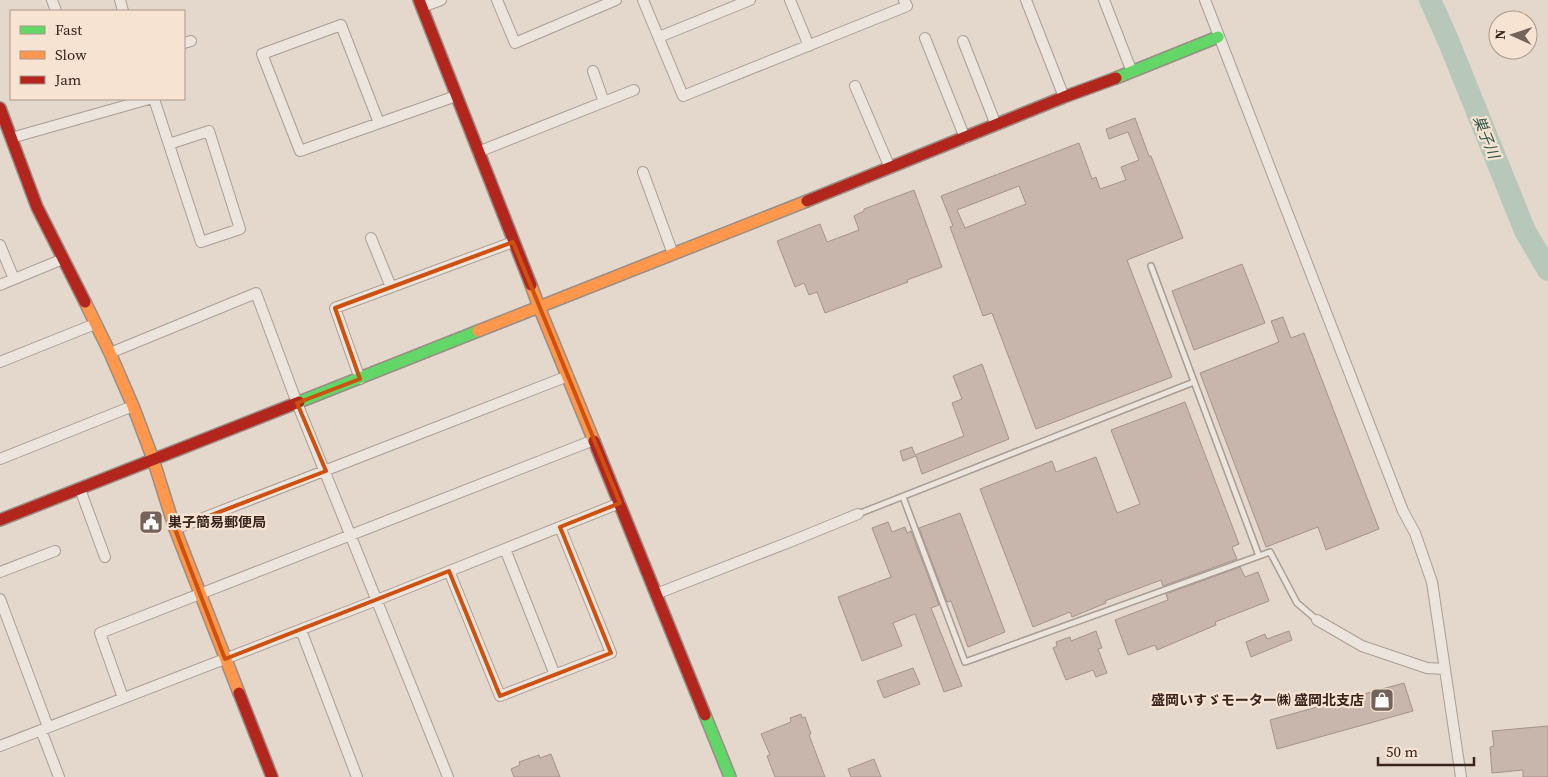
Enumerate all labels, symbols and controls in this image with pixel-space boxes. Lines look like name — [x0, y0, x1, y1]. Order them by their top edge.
legend — [10, 10, 185, 100]
north arrow — [1488, 10, 1538, 60]
text: Fast — [55, 19, 82, 40]
text: N — [1490, 29, 1510, 40]
text: Slow — [55, 44, 87, 65]
text: Jam — [54, 69, 82, 90]
water label: 巣子川 — [1468, 112, 1505, 163]
public building icon: 巣子簡易郵便局 — [138, 509, 164, 535]
place label: 巣子簡易郵便局 — [168, 512, 266, 532]
shop icon: 盛岡いすゞモーター㈱ 盛岡北支店 — [1369, 687, 1395, 713]
place label: 盛岡いすゞモーター㈱ 盛岡北支店 — [1151, 690, 1364, 710]
scale bar — [1378, 734, 1474, 766]
text: 50 m — [1386, 741, 1418, 762]

